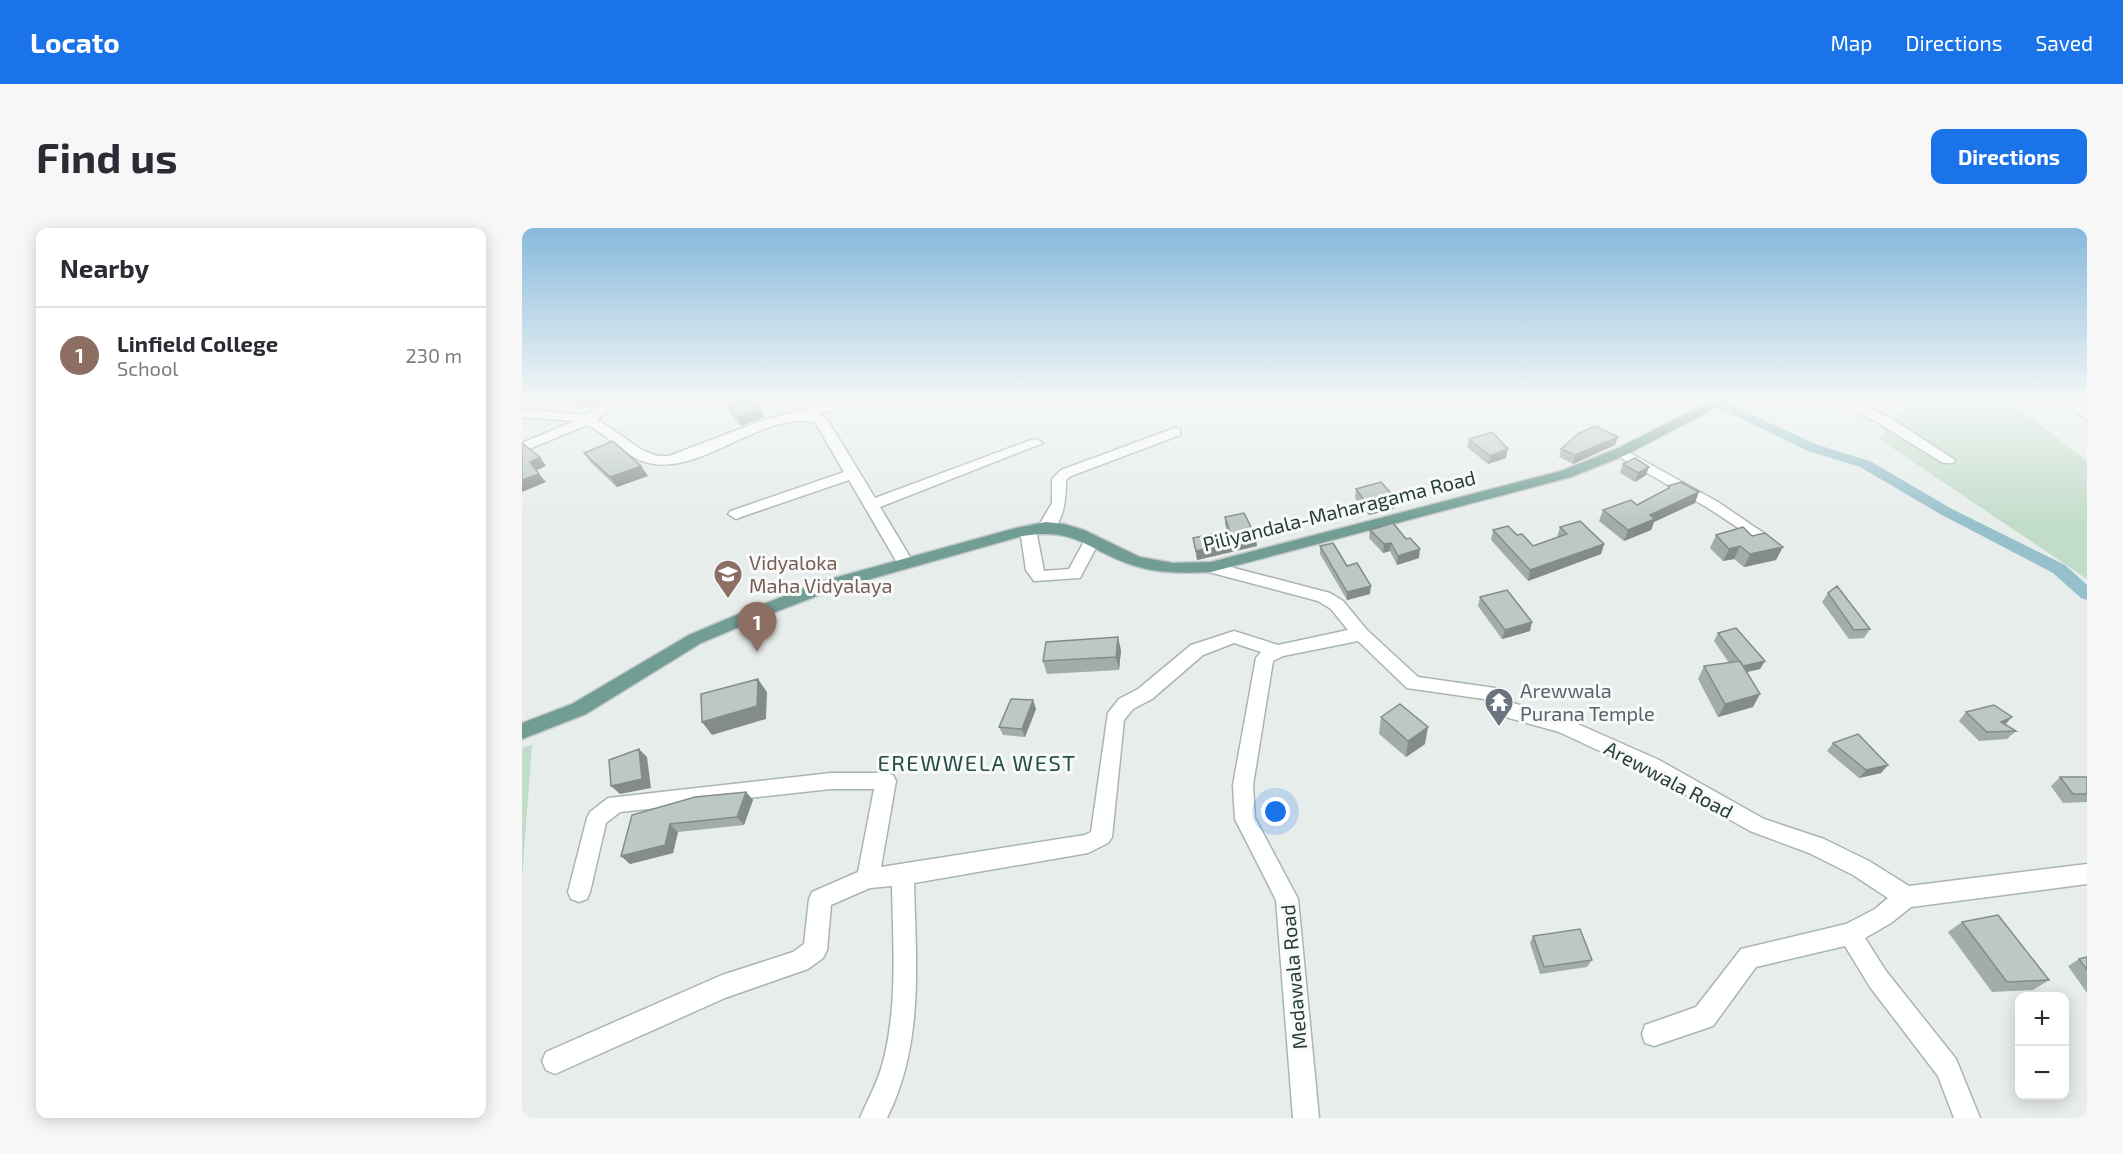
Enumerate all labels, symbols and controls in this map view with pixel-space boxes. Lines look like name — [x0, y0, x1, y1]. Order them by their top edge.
text: Locato — [30, 25, 120, 59]
text: Map — [1830, 30, 1873, 55]
text: Directions — [1906, 30, 2002, 55]
text: Saved — [2035, 30, 2093, 55]
button: Directions — [1931, 129, 2087, 184]
text: Find us — [36, 131, 178, 181]
text: Nearby — [60, 252, 149, 283]
text: Linfield College — [117, 330, 278, 356]
text: 1 — [75, 343, 84, 367]
text: 230 m — [406, 343, 462, 367]
text: School — [117, 356, 178, 380]
street label: Piliyandala-Maharagama Road — [1200, 464, 1478, 556]
place label: Vidyaloka Maha Vidyalaya — [749, 550, 893, 597]
school or university icon: Vidyaloka Maha Vidyalaya — [712, 558, 744, 600]
pin: 1 — [738, 602, 776, 652]
place label: Arewwala Purana Temple — [1520, 678, 1655, 725]
temple icon: Arewwala Purana Temple — [1483, 686, 1515, 728]
street label: Arewwala Road — [1601, 735, 1737, 823]
district label: EREWWELA WEST — [877, 749, 1077, 775]
your location — [1261, 797, 1290, 826]
street label: Medawala Road — [1275, 903, 1311, 1051]
map controls — [2015, 992, 2069, 1100]
button: + — [2015, 992, 2069, 1046]
button: − — [2015, 1046, 2069, 1100]

